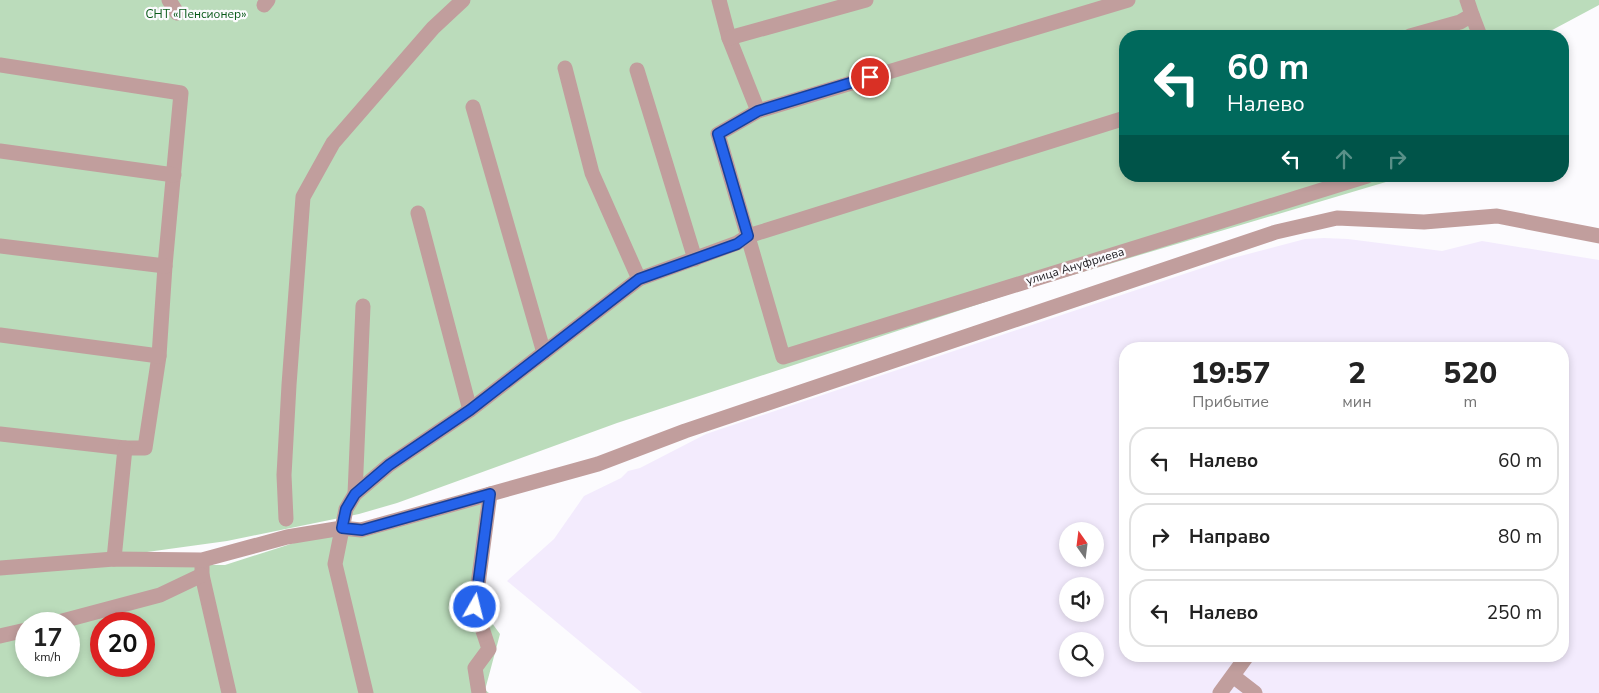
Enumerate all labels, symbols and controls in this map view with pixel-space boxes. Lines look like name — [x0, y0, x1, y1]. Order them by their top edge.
park label: СНТ «Пенсионер» — [146, 6, 246, 22]
text: 60 m — [1227, 44, 1309, 91]
icon: left — [1144, 50, 1209, 115]
pin — [849, 56, 891, 98]
icon: arrive — [856, 63, 884, 91]
text: Налево — [1227, 89, 1305, 119]
icon: left — [1277, 145, 1305, 173]
icon: ahead — [1330, 145, 1358, 173]
icon: right — [1383, 145, 1411, 173]
street label: улица Ануфриева — [1024, 243, 1126, 289]
text: 19:57 — [1191, 353, 1271, 394]
text: 2 — [1348, 353, 1366, 394]
text: 520 — [1443, 353, 1497, 394]
text: Прибытие — [1192, 391, 1269, 413]
text: мин — [1342, 391, 1372, 413]
text: m — [1463, 391, 1477, 413]
icon: left — [1146, 447, 1174, 475]
text: Налево — [1189, 448, 1258, 474]
text: 60 m — [1498, 448, 1542, 474]
north arrow — [1059, 522, 1104, 568]
map controls — [1059, 522, 1104, 677]
icon: right — [1146, 523, 1174, 551]
text: Направо — [1189, 524, 1270, 550]
text: 80 m — [1498, 524, 1542, 550]
button: sound — [1059, 577, 1104, 622]
position arrow — [448, 580, 500, 632]
icon: left — [1146, 599, 1174, 627]
text: Налево — [1189, 600, 1258, 626]
text: 250 m — [1487, 600, 1542, 626]
speed limit sign: 20 — [90, 612, 155, 677]
text: 17 — [32, 621, 63, 655]
button: search — [1059, 632, 1104, 677]
text: km/h — [34, 649, 61, 665]

